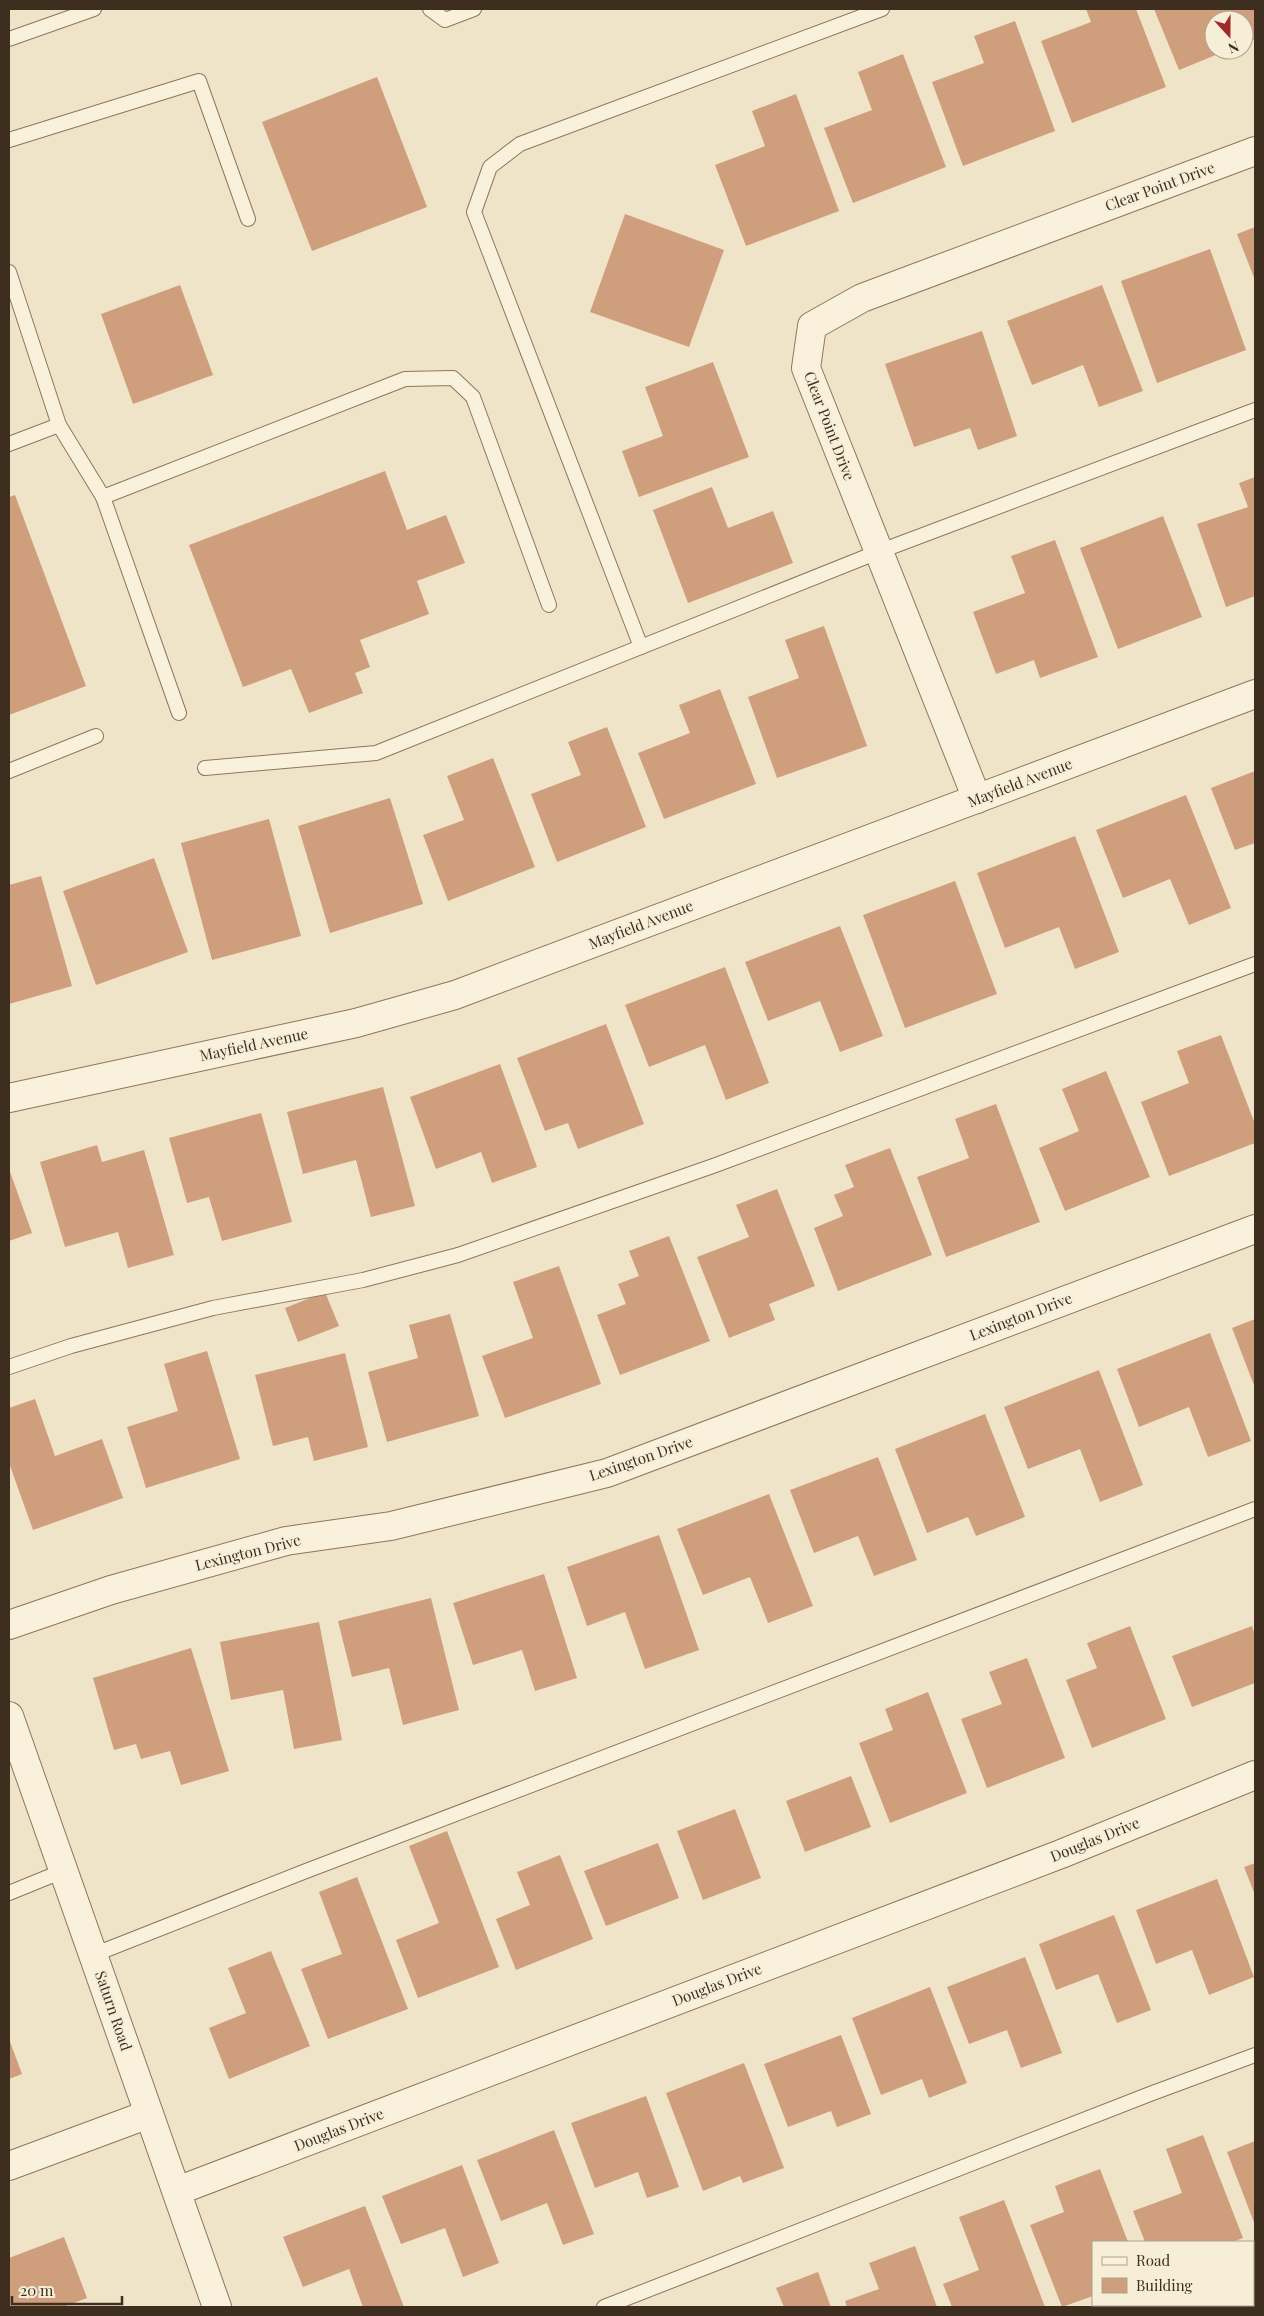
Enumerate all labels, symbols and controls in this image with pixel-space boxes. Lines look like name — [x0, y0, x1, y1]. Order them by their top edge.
north arrow — [1204, 10, 1254, 60]
text: N — [1226, 37, 1242, 58]
street label: Clear Point Drive — [1102, 157, 1217, 215]
street label: Clear Point Drive — [800, 368, 860, 483]
street label: Mayfield Avenue — [965, 753, 1075, 811]
street label: Mayfield Avenue — [586, 895, 696, 953]
street label: Mayfield Avenue — [198, 1023, 310, 1065]
street label: Lexington Drive — [967, 1287, 1075, 1345]
street label: Lexington Drive — [586, 1431, 695, 1485]
street label: Lexington Drive — [193, 1529, 303, 1575]
street label: Douglas Drive — [1047, 1812, 1142, 1866]
street label: Douglas Drive — [669, 1958, 764, 2010]
street label: Saturn Road — [91, 1968, 137, 2053]
street label: Douglas Drive — [291, 2103, 386, 2155]
legend — [1092, 2241, 1254, 2306]
text: Road — [1136, 2250, 1170, 2270]
scale bar — [12, 2274, 122, 2306]
text: Building — [1136, 2275, 1193, 2295]
text: 20 m — [20, 2280, 54, 2300]

